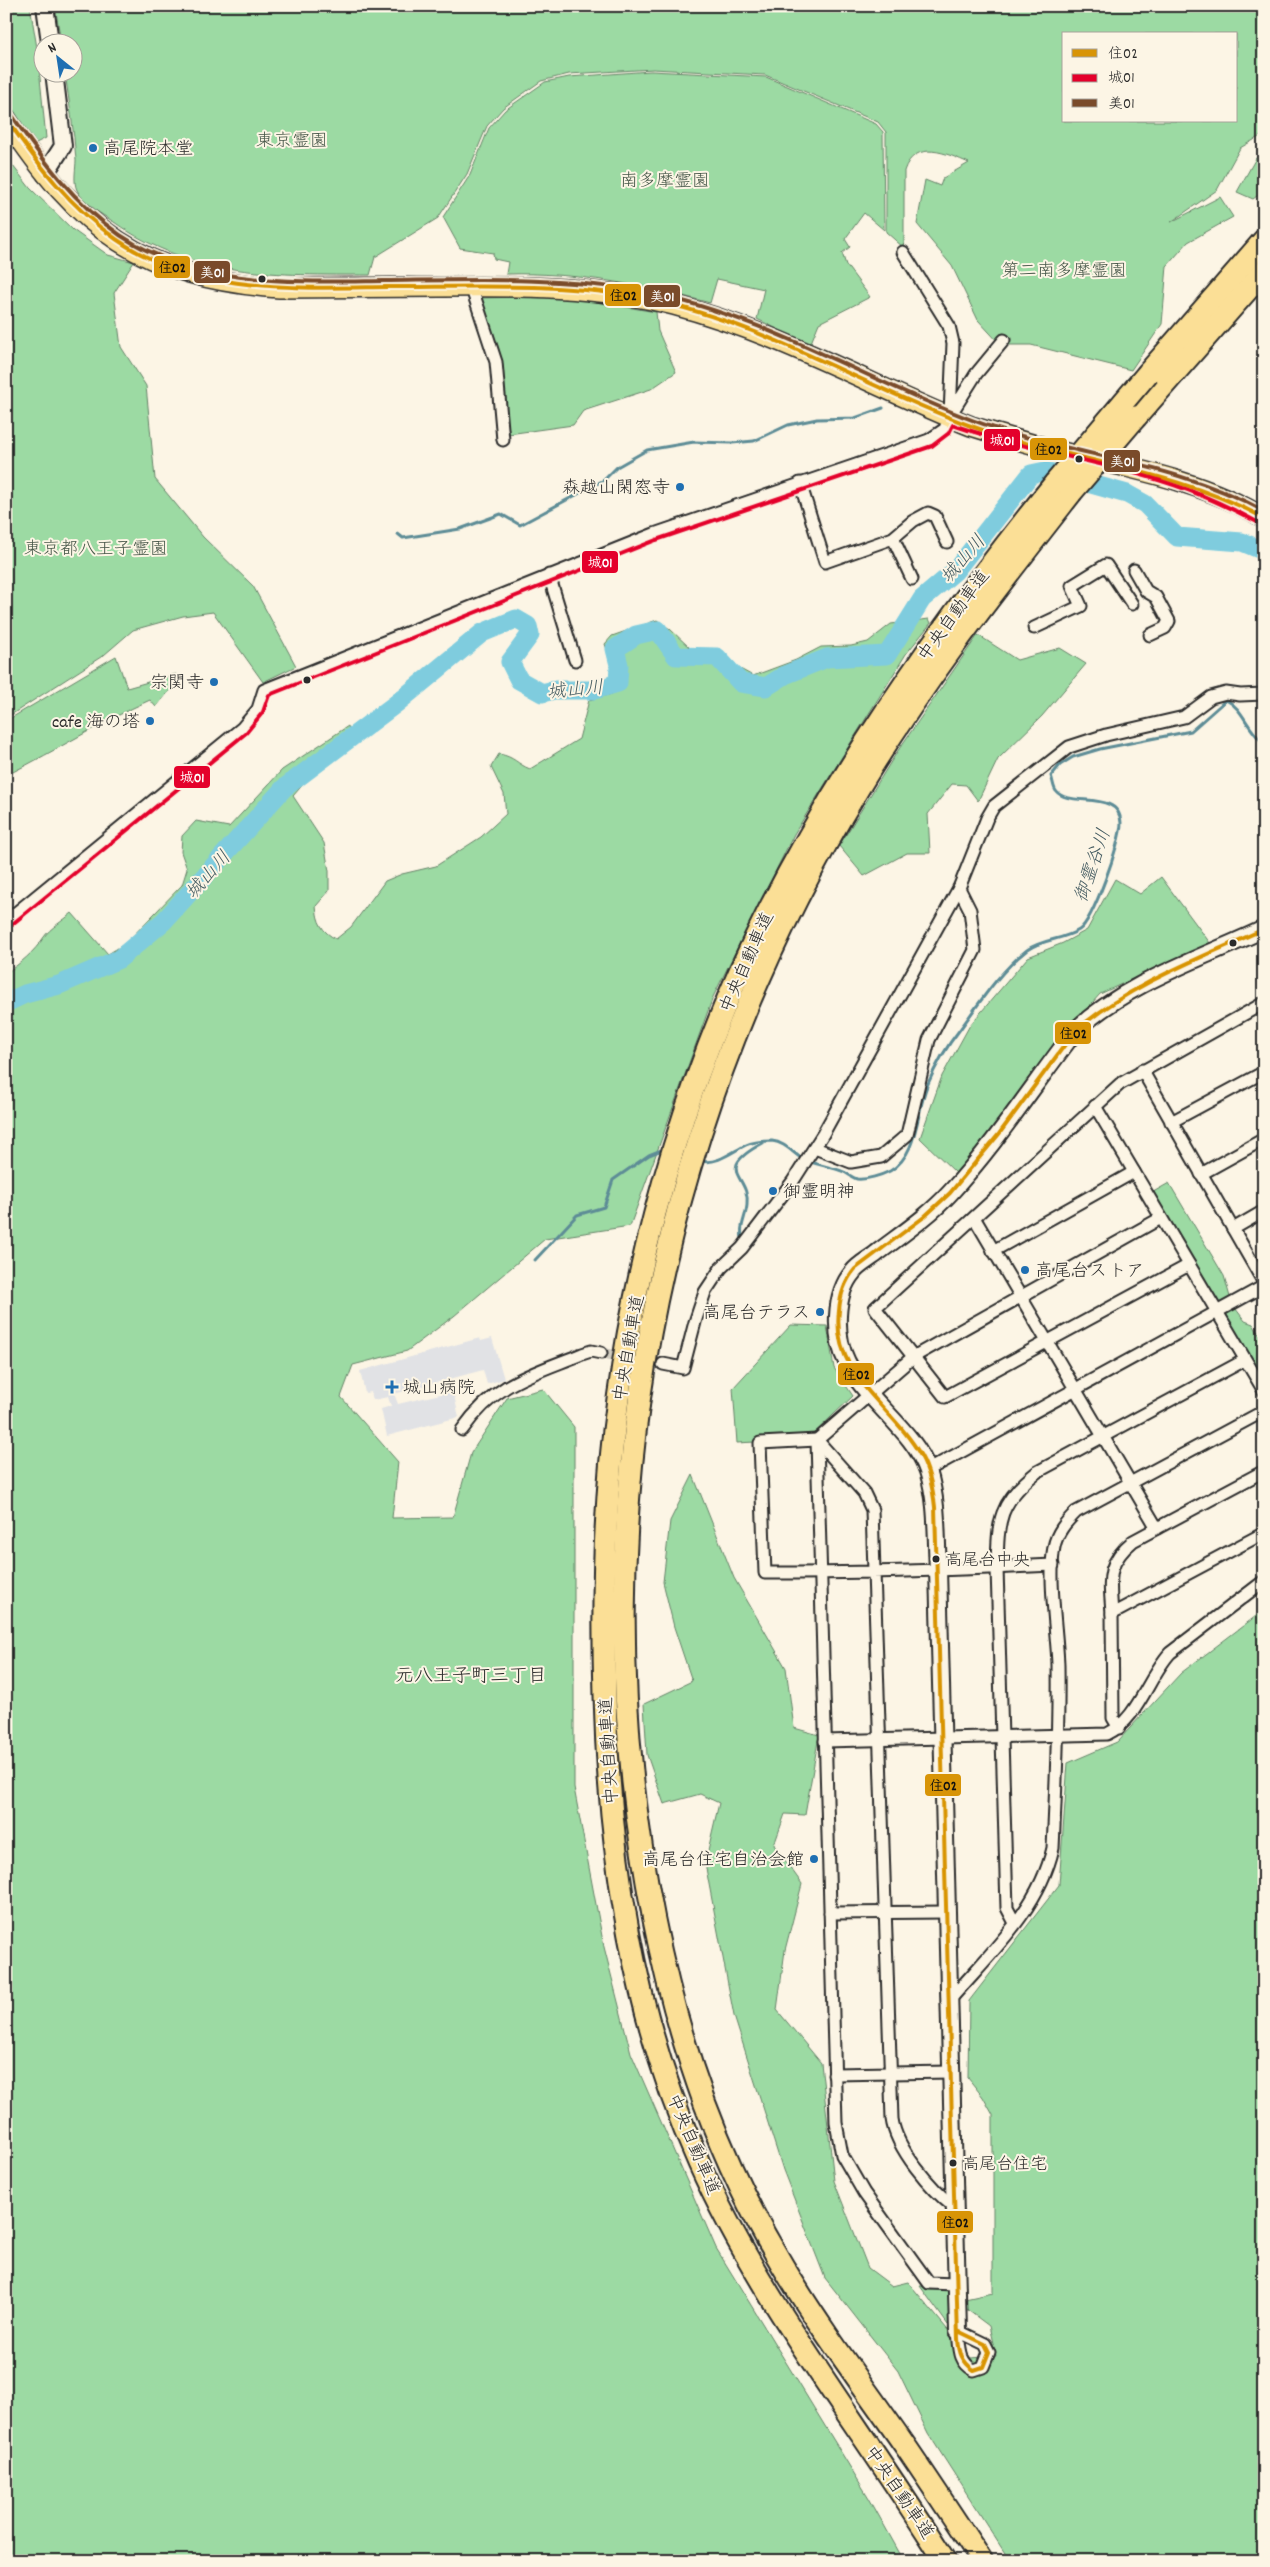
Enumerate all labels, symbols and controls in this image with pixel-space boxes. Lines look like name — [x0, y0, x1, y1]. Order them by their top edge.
north arrow — [32, 32, 82, 82]
legend — [1062, 32, 1238, 122]
text: N — [45, 38, 61, 59]
text: 住02 — [1108, 44, 1138, 66]
text: 城01 — [1108, 68, 1134, 90]
text: 美01 — [1108, 94, 1134, 116]
park label: 東京霊園 — [256, 130, 328, 155]
place label: 高尾院本堂 — [103, 138, 193, 163]
marker: 高尾院本堂 — [87, 142, 99, 154]
park label: 南多摩霊園 — [620, 170, 710, 195]
line badge: 住02 — [153, 255, 191, 279]
text: 住02 — [158, 259, 186, 279]
line badge: 美01 — [193, 260, 231, 284]
park label: 第二南多摩霊園 — [1001, 260, 1127, 285]
text: 美01 — [200, 264, 224, 284]
unlabelled marker — [257, 274, 267, 284]
line badge: 住02 — [604, 283, 642, 307]
line badge: 美01 — [643, 284, 681, 308]
text: 住02 — [609, 287, 637, 307]
text: 美01 — [650, 288, 674, 308]
line badge: 城01 — [983, 428, 1021, 452]
text: 城01 — [990, 432, 1014, 452]
line badge: 住02 — [1029, 437, 1068, 461]
text: 住02 — [1034, 441, 1062, 461]
line badge: 美01 — [1103, 449, 1141, 473]
text: 美01 — [1110, 453, 1134, 473]
unlabelled marker — [1074, 454, 1084, 464]
place label: 森越山閑窓寺 — [562, 477, 670, 502]
marker: 森越山閑窓寺 — [674, 481, 686, 493]
water label: 城山川 — [936, 530, 994, 591]
park label: 東京都八王子霊園 — [24, 538, 168, 563]
line badge: 城01 — [581, 550, 619, 574]
text: 城01 — [588, 554, 612, 574]
street label: 中央自動車道 — [913, 565, 997, 668]
place label: 宗関寺 — [150, 672, 204, 697]
unlabelled marker — [302, 675, 312, 685]
marker: 宗関寺 — [208, 676, 220, 688]
water label: 城山川 — [546, 676, 605, 707]
place label: cafe 海の塔 — [52, 711, 140, 736]
marker: cafe 海の塔 — [144, 715, 156, 727]
line badge: 城01 — [173, 765, 211, 789]
text: 城01 — [180, 769, 204, 789]
water label: 御霊谷川 — [1069, 826, 1119, 906]
water label: 城山川 — [180, 846, 239, 907]
street label: 中央自動車道 — [715, 909, 782, 1017]
unlabelled marker — [1228, 938, 1238, 948]
line badge: 住02 — [1054, 1021, 1092, 1045]
text: 住02 — [1059, 1025, 1087, 1045]
place label: 御霊明神 — [783, 1181, 855, 1206]
marker: 御霊明神 — [767, 1185, 779, 1197]
place label: 高尾台ストア — [1035, 1260, 1144, 1285]
marker: 高尾台ストア — [1019, 1264, 1031, 1276]
street label: 中央自動車道 — [609, 1293, 652, 1404]
place label: 高尾台テラス — [703, 1302, 810, 1327]
marker: 高尾台テラス — [814, 1306, 826, 1318]
line badge: 住02 — [837, 1362, 875, 1386]
text: 住02 — [842, 1366, 870, 1386]
place label: 城山病院 — [403, 1377, 475, 1402]
marker: 城山病院 — [385, 1380, 399, 1394]
place label: 高尾台中央 — [945, 1550, 1030, 1574]
marker: 高尾台中央 — [931, 1554, 941, 1564]
district label: 元八王子町三丁目 — [395, 1664, 547, 1691]
street label: 中央自動車道 — [595, 1696, 626, 1805]
line badge: 住02 — [924, 1773, 962, 1797]
text: 住02 — [929, 1777, 957, 1797]
place label: 高尾台住宅自治会館 — [642, 1849, 804, 1874]
marker: 高尾台住宅自治会館 — [808, 1853, 820, 1865]
street label: 中央自動車道 — [659, 2090, 724, 2200]
place label: 高尾台住宅 — [962, 2154, 1047, 2178]
marker: 高尾台住宅 — [948, 2158, 958, 2168]
line badge: 住02 — [936, 2210, 974, 2234]
text: 住02 — [941, 2214, 969, 2234]
street label: 中央自動車道 — [857, 2442, 938, 2545]

